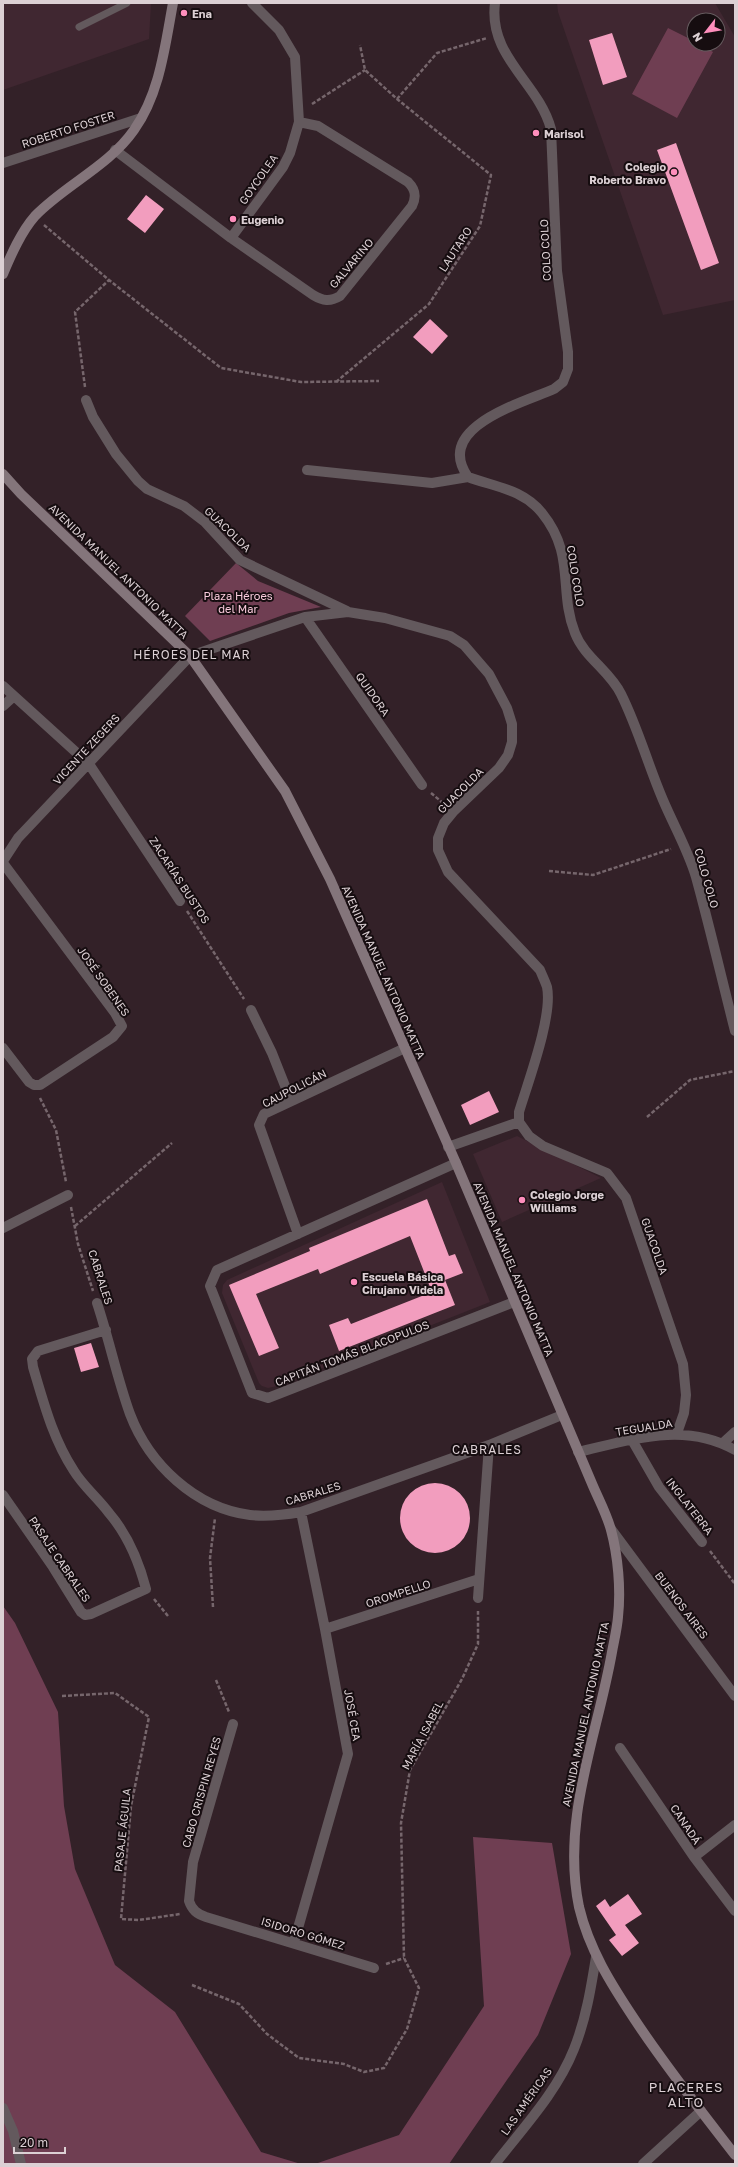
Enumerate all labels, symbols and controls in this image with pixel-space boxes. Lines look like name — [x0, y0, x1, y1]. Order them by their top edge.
place label: Ena — [192, 7, 212, 20]
marker: Ena — [179, 8, 189, 18]
north arrow — [686, 12, 726, 52]
text: N — [689, 30, 705, 44]
street label: ROBERTO FOSTER — [20, 108, 116, 150]
place label: Marisol — [544, 127, 584, 140]
marker: Marisol — [531, 128, 541, 138]
street label: GOYCOLEA — [236, 151, 280, 207]
place label: Colegio Roberto Bravo — [589, 160, 666, 186]
marker: Colegio Roberto Bravo — [669, 167, 679, 177]
place label: Eugenio — [241, 213, 284, 226]
marker: Eugenio — [228, 214, 238, 224]
street label: COLO COLO — [537, 219, 553, 281]
street label: LAUTARO — [436, 224, 474, 274]
street label: GALVARINO — [326, 235, 376, 291]
street label: AVENIDA MANUEL ANTONIO MATTA — [47, 501, 192, 642]
street label: GUACOLDA — [202, 504, 254, 555]
street label: COLO COLO — [565, 544, 587, 608]
park label: Plaza Héroes del Mar — [203, 589, 273, 615]
district label: HÉROES DEL MAR — [133, 647, 251, 662]
street label: QUIDORA — [353, 670, 393, 719]
street label: VICENTE ZEGERS — [50, 711, 122, 787]
street label: GUACOLDA — [434, 764, 486, 816]
street label: ZACARÍAS BUSTOS — [147, 834, 213, 926]
street label: COLO COLO — [692, 846, 722, 910]
street label: AVENIDA MANUEL ANTONIO MATTA — [340, 883, 429, 1061]
street label: JOSÉ SOBENES — [75, 944, 133, 1018]
street label: CAUPOLICÁN — [260, 1066, 328, 1110]
street label: AVENIDA MANUEL ANTONIO MATTA — [471, 1180, 557, 1359]
place label: Colegio Jorge Williams — [530, 1188, 604, 1214]
marker: Colegio Jorge Williams — [517, 1195, 527, 1205]
street label: GUACOLDA — [639, 1216, 671, 1277]
street label: CABRALES — [86, 1248, 116, 1306]
place label: Escuela Básica Cirujano Videla — [362, 1270, 443, 1296]
marker: Escuela Básica Cirujano Videla — [349, 1277, 359, 1287]
street label: CAPITÁN TOMÁS BLACOPULOS — [273, 1318, 431, 1388]
street label: TEGUALDA — [615, 1416, 674, 1438]
district label: CABRALES — [452, 1442, 522, 1457]
street label: INGLATERRA — [664, 1475, 717, 1537]
street label: CABRALES — [284, 1478, 342, 1508]
street label: PASAJE CABRALES — [27, 1514, 93, 1604]
street label: BUENOS AIRES — [653, 1569, 711, 1641]
street label: OROMPELLO — [364, 1576, 432, 1610]
street label: AVENIDA MANUEL ANTONIO MATTA — [559, 1620, 611, 1808]
street label: JOSÉ CEA — [342, 1688, 364, 1743]
street label: MARÍA ISABEL — [398, 1698, 446, 1772]
street label: CABO CRISPIN REYES — [179, 1735, 223, 1849]
street label: PASAJE ÁGUILA — [111, 1787, 133, 1872]
street label: CANADÁ — [668, 1802, 704, 1847]
street label: ISIDORO GÓMEZ — [260, 1914, 347, 1952]
street label: LAS AMÉRICAS — [498, 2065, 554, 2137]
district label: PLACERES ALTO — [649, 2079, 723, 2110]
scale bar — [14, 2129, 65, 2155]
text: 20 m — [20, 2135, 48, 2150]

